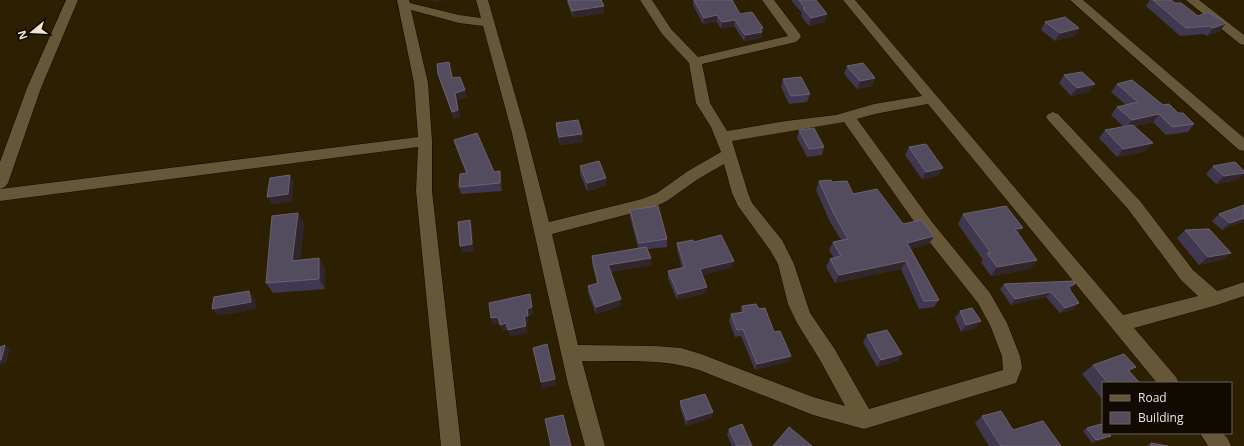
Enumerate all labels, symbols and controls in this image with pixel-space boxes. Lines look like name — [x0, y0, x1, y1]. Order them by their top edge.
north arrow — [12, 12, 52, 52]
text: N — [13, 29, 31, 42]
legend — [1102, 382, 1232, 434]
text: Road — [1138, 389, 1167, 406]
text: Building — [1138, 409, 1184, 426]

